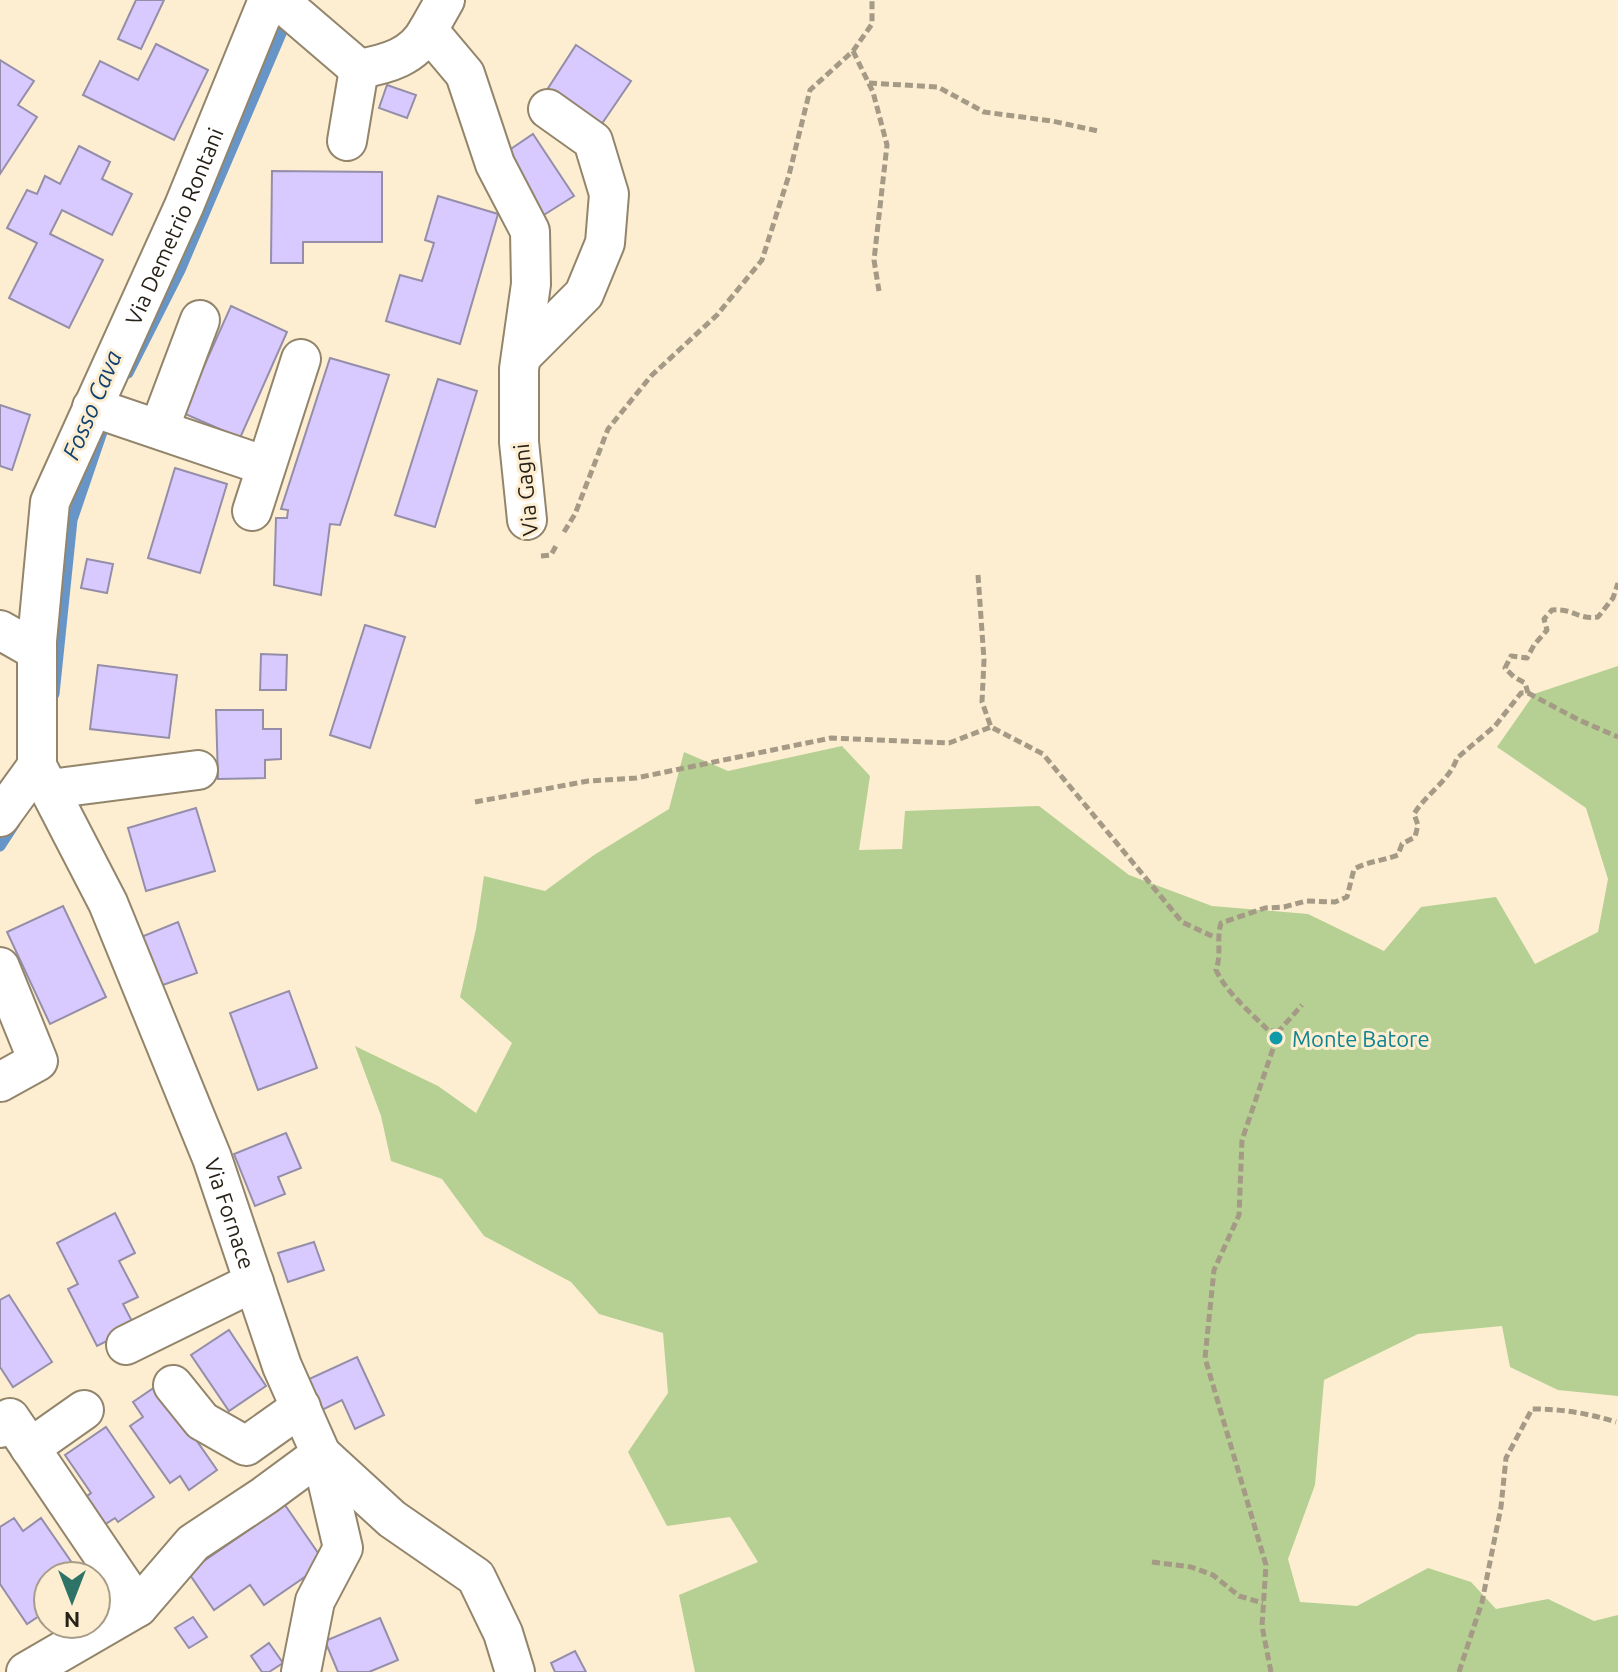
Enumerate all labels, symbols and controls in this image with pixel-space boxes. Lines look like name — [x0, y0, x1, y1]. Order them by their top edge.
street label: Via Demetrio Rontani — [120, 124, 227, 328]
water label: Fosso Cava — [57, 347, 127, 463]
street label: Via Gagni — [508, 443, 542, 537]
place label: Monte Batore — [1292, 1026, 1430, 1051]
marker: Monte Batore — [1267, 1029, 1285, 1047]
street label: Via Fornace — [200, 1155, 261, 1272]
north arrow — [32, 1560, 112, 1640]
text: N — [64, 1608, 80, 1633]

